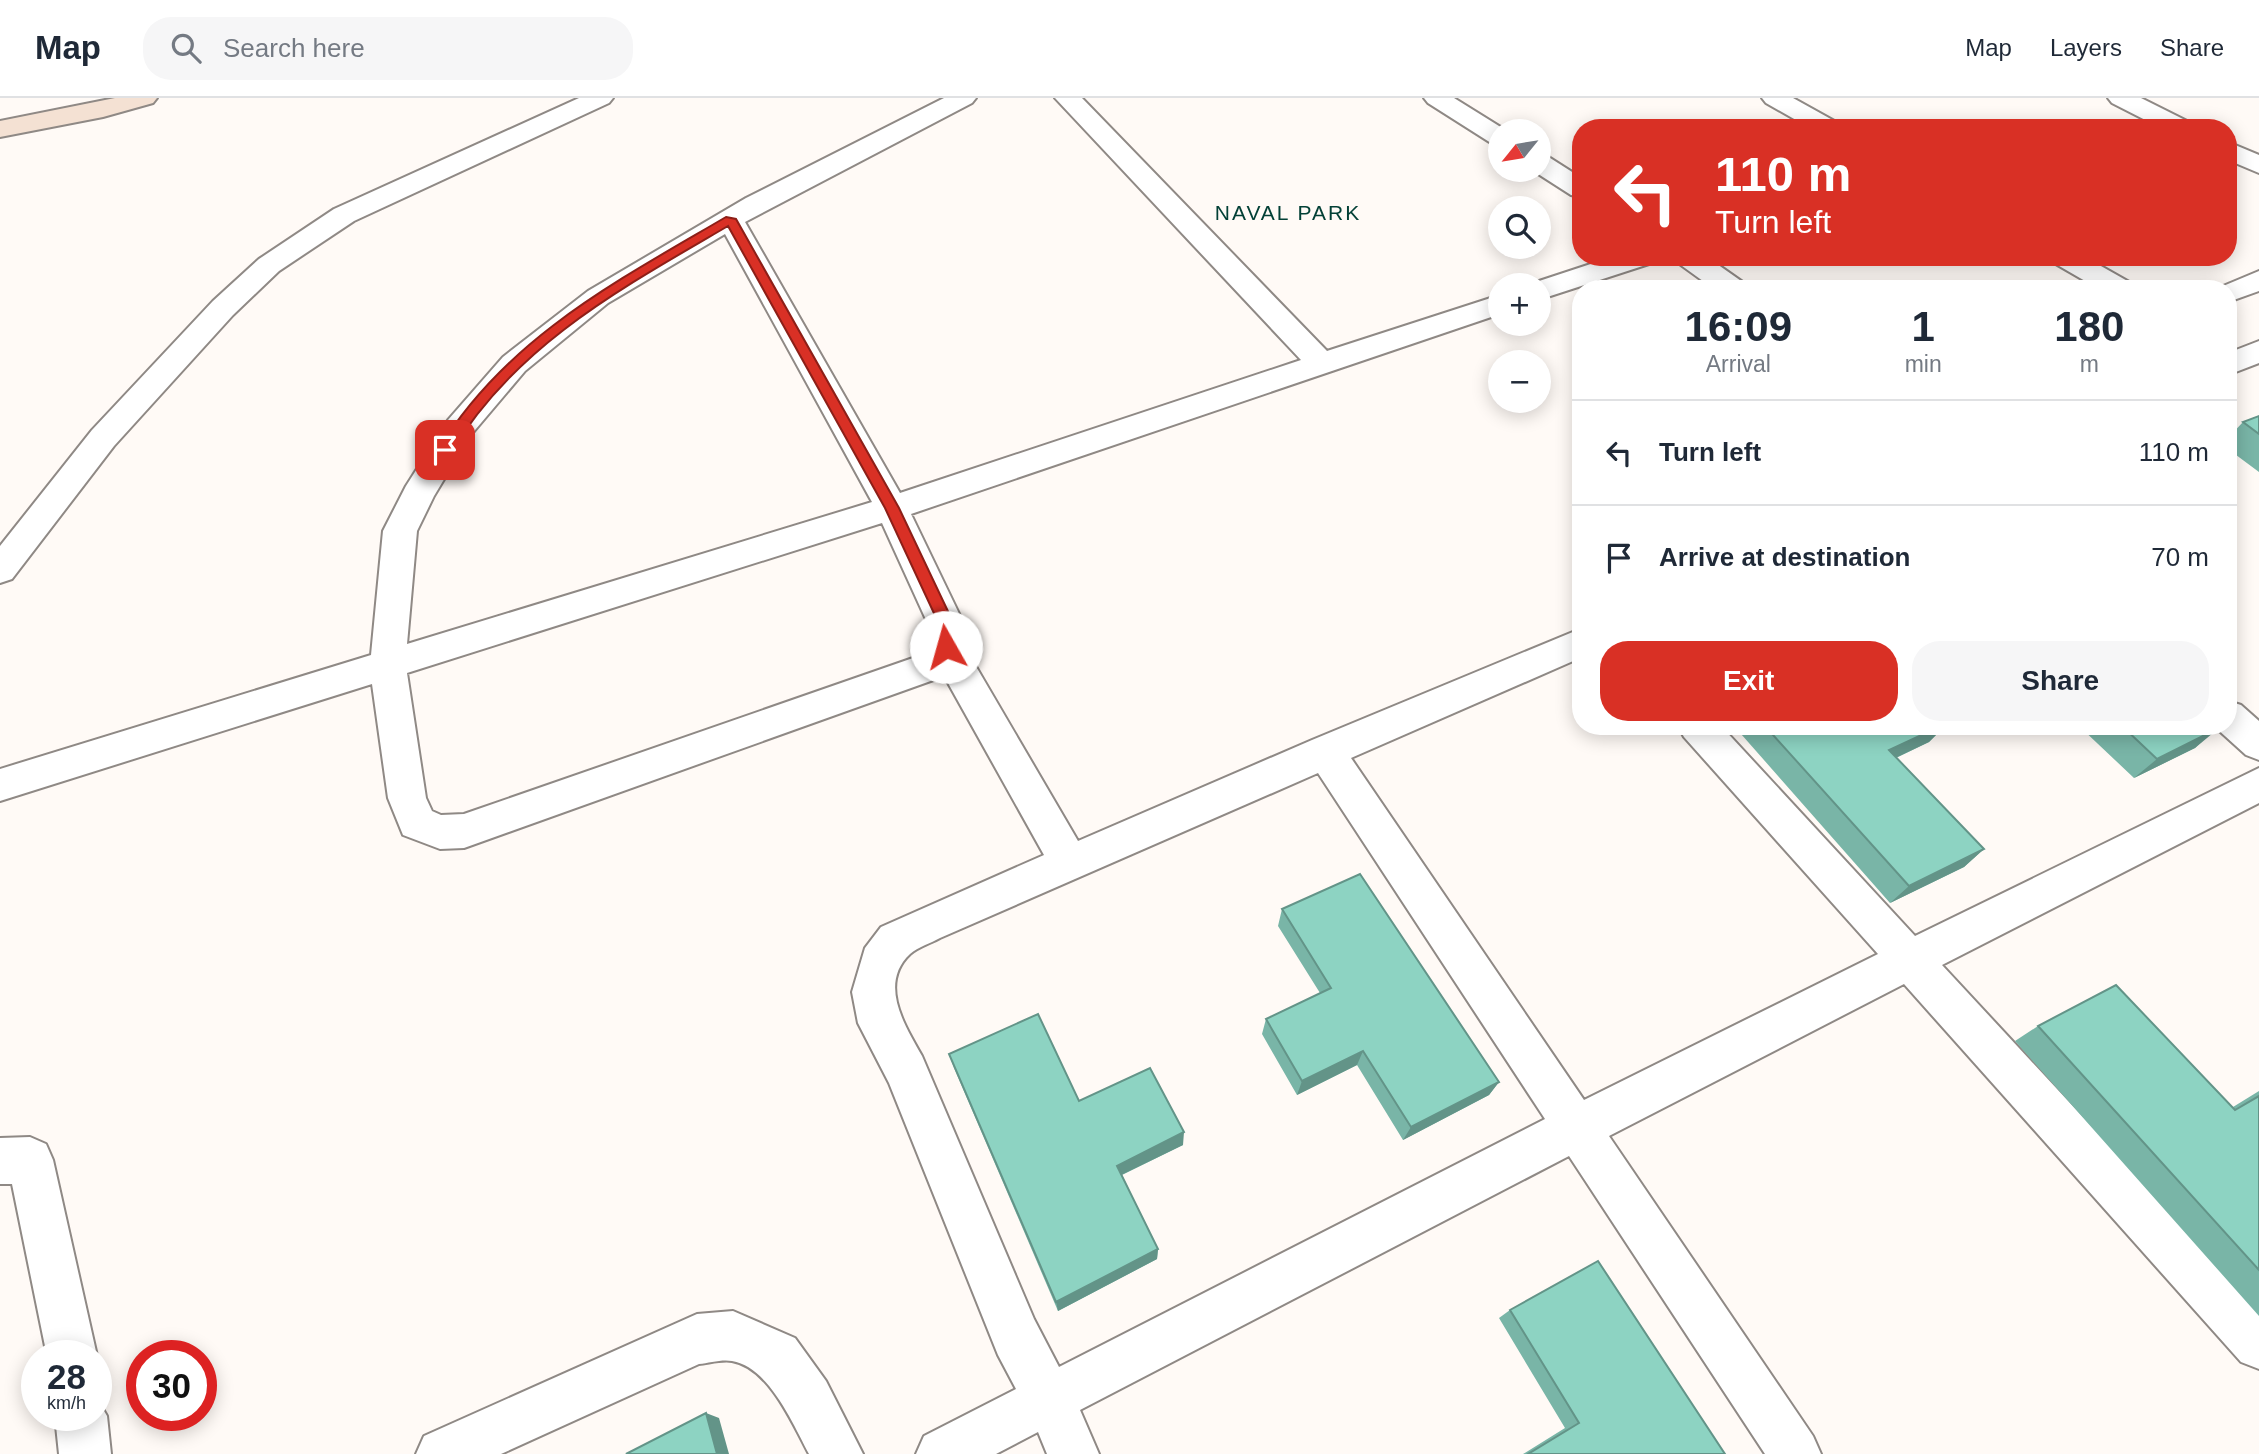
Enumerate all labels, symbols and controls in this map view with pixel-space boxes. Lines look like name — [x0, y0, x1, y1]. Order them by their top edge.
search box — [143, 17, 633, 80]
text: Map — [35, 29, 101, 66]
icon: search — [167, 29, 205, 67]
text: Search here — [223, 33, 365, 63]
text: Map — [1965, 34, 2012, 61]
text: Layers — [2050, 34, 2122, 61]
text: Share — [2160, 34, 2224, 61]
north arrow — [1488, 119, 1550, 182]
map controls — [1488, 119, 1551, 413]
icon: left — [1600, 147, 1691, 238]
text: 110 m — [1715, 147, 1851, 201]
button: search — [1488, 196, 1551, 259]
district label: NAVAL PARK — [1215, 201, 1361, 224]
text: Turn left — [1715, 204, 1831, 240]
button: + — [1488, 273, 1551, 336]
text: 16:09 — [1685, 303, 1792, 350]
text: 1 — [1911, 303, 1935, 350]
text: 180 — [2054, 303, 2124, 350]
button: − — [1488, 350, 1551, 413]
text: Arrival — [1706, 351, 1771, 377]
text: min — [1905, 351, 1942, 377]
text: m — [2080, 351, 2099, 377]
pin — [415, 420, 475, 480]
icon: arrive — [426, 431, 464, 469]
icon: left — [1600, 434, 1638, 472]
text: Turn left — [1659, 437, 1761, 467]
text: 110 m — [2139, 437, 2209, 467]
icon: arrive — [1600, 539, 1638, 577]
text: Arrive at destination — [1659, 542, 1910, 572]
text: 70 m — [2151, 542, 2209, 572]
position arrow — [909, 610, 983, 684]
button: Exit — [1600, 641, 1898, 721]
button: Share — [1912, 641, 2209, 721]
speed limit sign: 30 — [126, 1340, 217, 1431]
text: 28 — [47, 1357, 86, 1396]
text: km/h — [47, 1393, 86, 1413]

